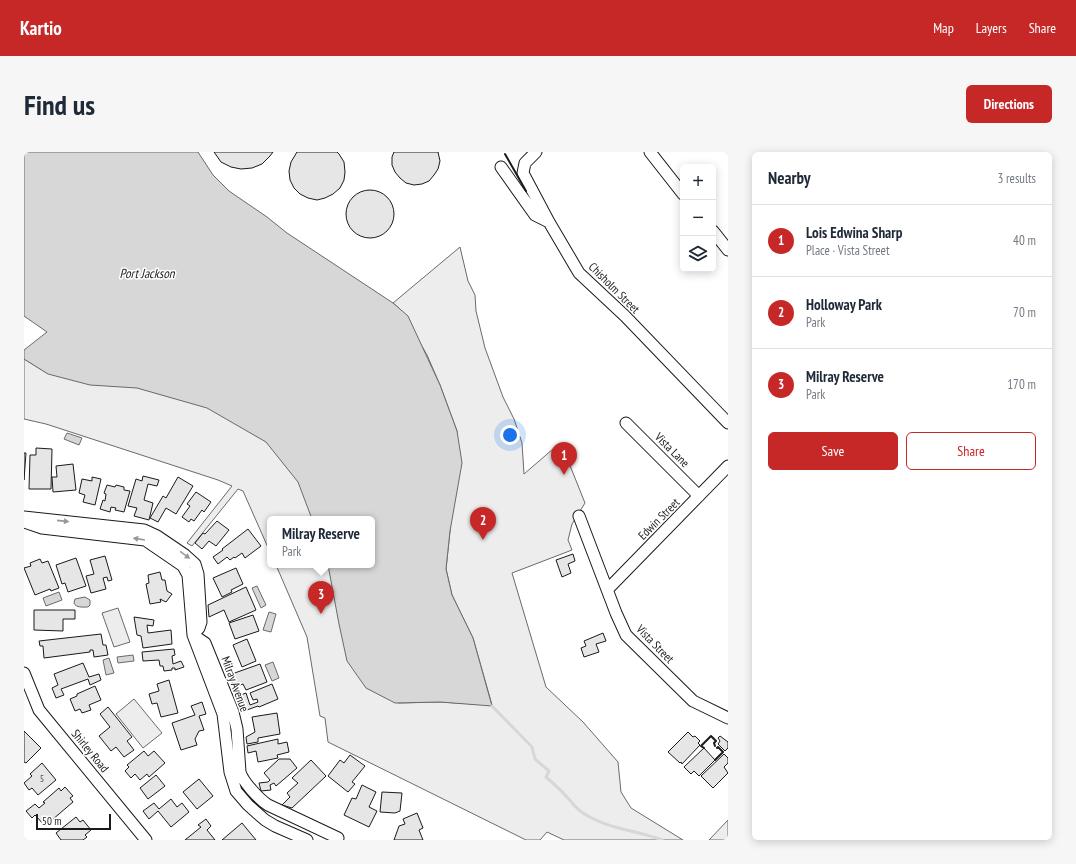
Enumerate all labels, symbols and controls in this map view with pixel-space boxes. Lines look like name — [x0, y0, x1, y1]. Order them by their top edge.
text: Kartio — [20, 16, 62, 40]
text: Map — [933, 19, 954, 37]
text: Layers — [976, 19, 1007, 37]
text: Share — [1029, 19, 1056, 37]
button: Directions — [966, 85, 1052, 123]
text: Find us — [24, 86, 95, 123]
map controls — [680, 164, 716, 272]
button: + — [680, 164, 716, 200]
text: Nearby — [768, 167, 811, 189]
text: 3 results — [997, 170, 1036, 187]
button: − — [680, 200, 716, 236]
text: Lois Edwina Sharp — [806, 223, 902, 242]
text: 1 — [778, 232, 784, 249]
text: 40 m — [1013, 232, 1036, 249]
button: layers — [680, 236, 716, 272]
text: Place · Vista Street — [806, 242, 890, 259]
street label: Chisholm Street — [586, 259, 643, 317]
water label: Port Jackson — [119, 265, 176, 282]
text: Holloway Park — [806, 295, 882, 314]
text: 2 — [778, 304, 784, 321]
text: 70 m — [1013, 304, 1036, 321]
text: Park — [806, 314, 825, 331]
text: Milray Reserve — [806, 367, 884, 386]
text: 3 — [778, 376, 784, 393]
text: 170 m — [1007, 376, 1036, 393]
text: Park — [806, 386, 825, 403]
your location — [500, 425, 520, 445]
street label: Vista Lane — [651, 429, 693, 470]
button: Save — [768, 432, 898, 470]
button: Share — [906, 432, 1036, 470]
pin: 1 — [551, 442, 577, 475]
street label: Edwin Street — [635, 494, 683, 543]
pin: 2 — [470, 507, 496, 540]
popup — [267, 516, 375, 568]
one-way arrow — [57, 518, 69, 524]
text: Milray Reserve — [282, 524, 360, 543]
one-way arrow — [133, 536, 145, 542]
text: Park — [282, 543, 301, 560]
one-way arrow — [180, 551, 190, 559]
pin: 3 — [308, 581, 334, 614]
street label: Vista Street — [633, 621, 678, 667]
street label: Milray Avenue — [219, 654, 252, 714]
street label: Shirley Road — [68, 726, 112, 775]
house number: 5 — [40, 772, 44, 785]
scale bar — [36, 812, 111, 831]
text: 50 m — [42, 814, 61, 828]

